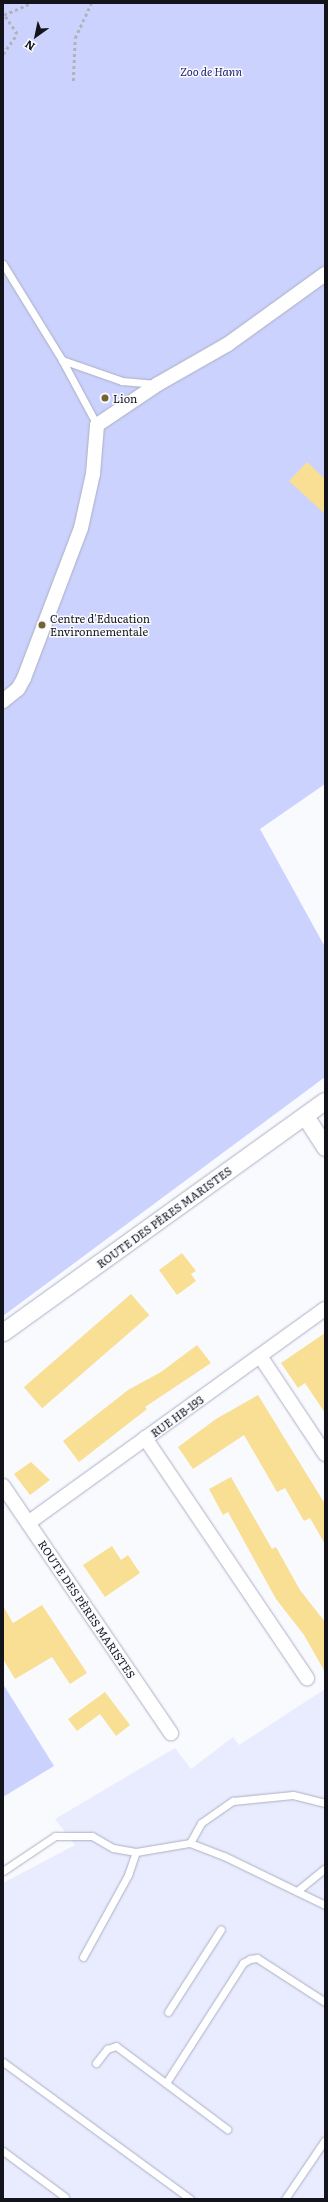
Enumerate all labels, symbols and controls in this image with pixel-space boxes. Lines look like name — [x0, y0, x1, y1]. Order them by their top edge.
north arrow — [16, 16, 56, 56]
text: N — [21, 37, 38, 55]
park label: Zoo de Hann — [180, 64, 242, 78]
place label: Lion — [113, 391, 137, 405]
marker: Lion — [100, 393, 110, 403]
place label: Centre d'Education Environnementale — [50, 612, 150, 638]
marker: Centre d'Education Environnementale — [37, 620, 47, 630]
street label: ROUTE DES PÈRES MARISTES — [94, 1164, 234, 1270]
street label: RUE HB-193 — [148, 1392, 206, 1440]
street label: ROUTE DES PÈRES MARISTES — [36, 1538, 138, 1680]

